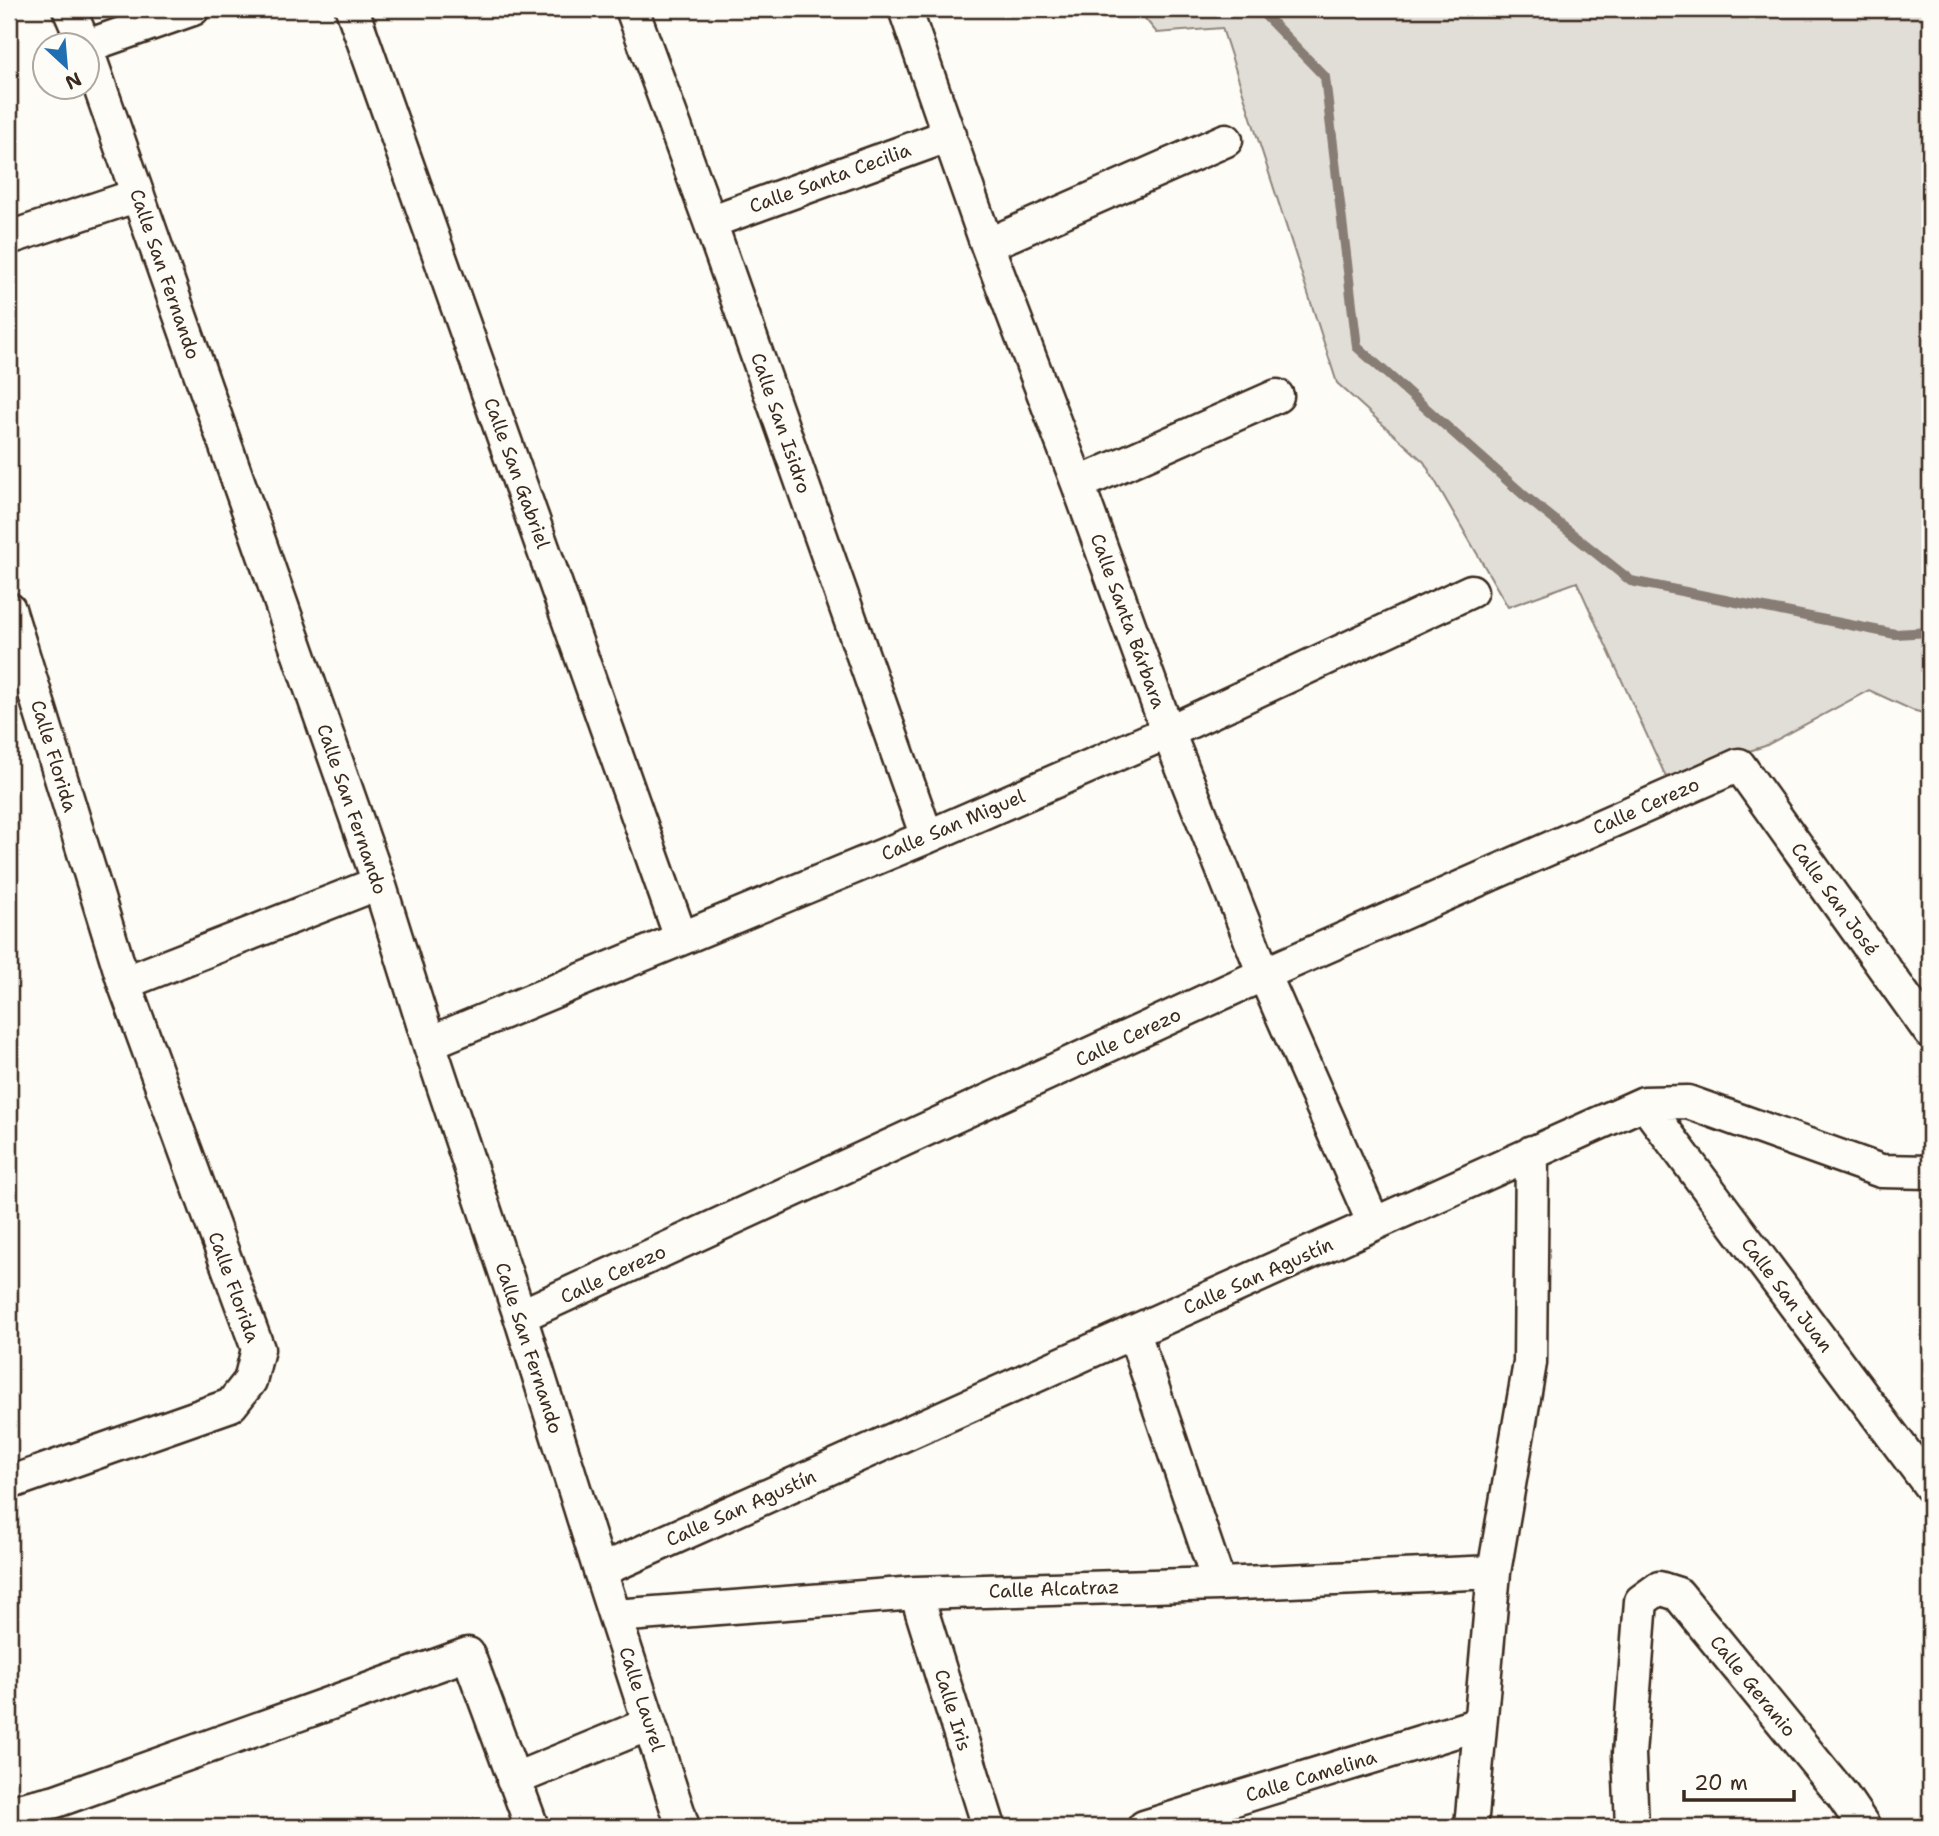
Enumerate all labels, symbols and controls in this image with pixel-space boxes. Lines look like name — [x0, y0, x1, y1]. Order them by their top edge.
north arrow — [32, 32, 102, 102]
text: N — [61, 66, 85, 95]
street label: Calle Santa Cecilia — [746, 137, 914, 219]
street label: Calle San Fernando — [124, 185, 206, 363]
street label: Calle San Isidro — [745, 349, 817, 497]
street label: Calle San Gabriel — [478, 394, 556, 552]
street label: Calle Santa Bárbara — [1085, 530, 1171, 712]
street label: Calle Florida — [25, 697, 83, 815]
street label: Calle San Fernando — [311, 720, 393, 898]
street label: Calle Cerezo — [1589, 771, 1703, 841]
street label: Calle San Miguel — [877, 783, 1029, 867]
street label: Calle San José — [1785, 837, 1885, 961]
street label: Calle Cerezo — [1071, 1002, 1185, 1072]
street label: Calle Florida — [202, 1228, 266, 1346]
street label: Calle San Agustín — [1179, 1232, 1337, 1320]
street label: Calle San Juan — [1736, 1233, 1838, 1357]
street label: Calle Cerezo — [556, 1239, 670, 1309]
street label: Calle San Fernando — [490, 1259, 568, 1437]
street label: Calle San Agustín — [662, 1464, 820, 1552]
street label: Calle Alcatraz — [988, 1574, 1120, 1604]
street label: Calle Geranio — [1704, 1630, 1802, 1742]
street label: Calle Laurel — [613, 1644, 671, 1755]
street label: Calle Iris — [929, 1666, 977, 1754]
street label: Calle Camelina — [1242, 1744, 1380, 1808]
scale bar — [1684, 1759, 1794, 1803]
text: 20 m — [1694, 1769, 1748, 1797]

